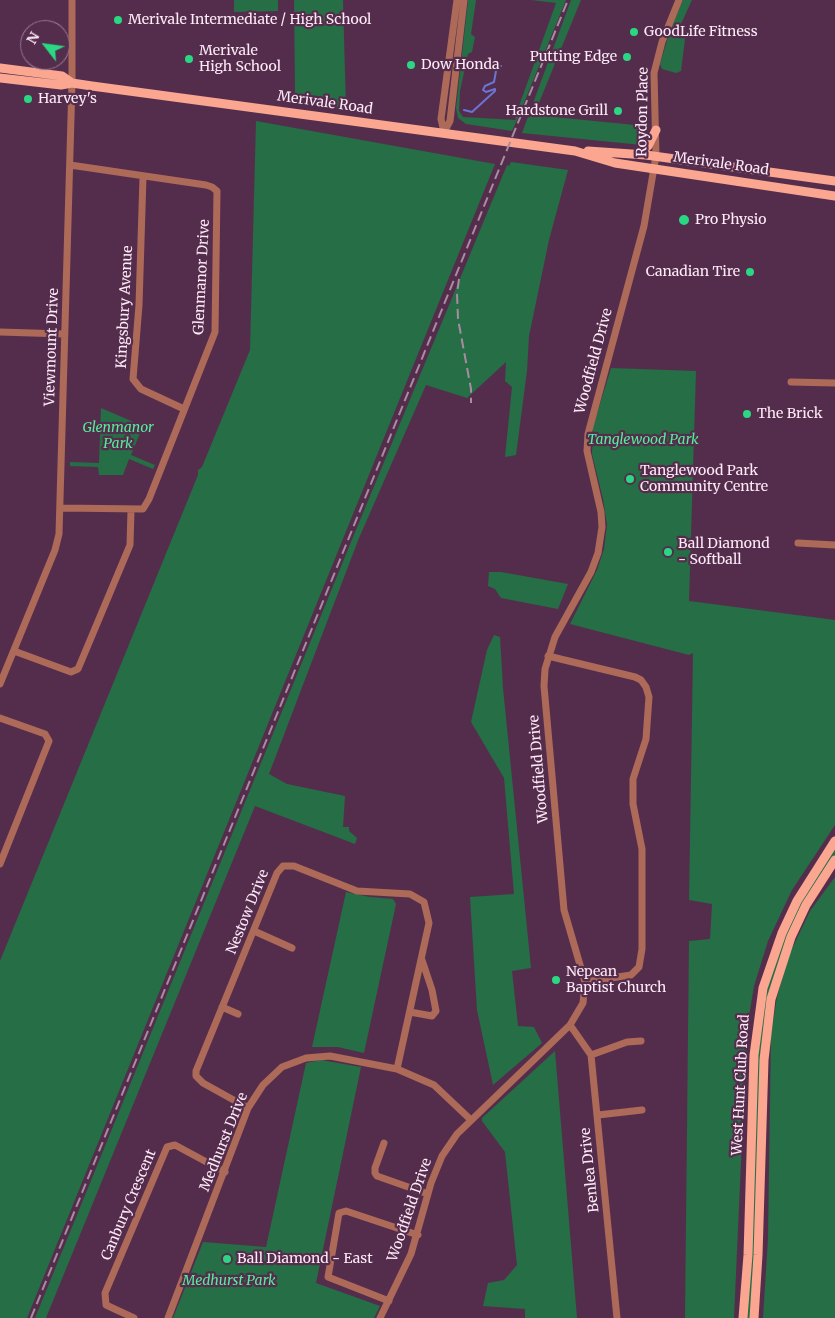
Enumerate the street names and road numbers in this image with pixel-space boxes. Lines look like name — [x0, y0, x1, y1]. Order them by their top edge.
street label: Roydon Place — [634, 67, 652, 157]
street label: Merivale Road — [276, 88, 374, 118]
street label: Merivale Road — [672, 149, 770, 179]
street label: Glenmanor Drive — [191, 219, 213, 335]
street label: Kingsbury Avenue — [113, 245, 137, 369]
street label: Viewmount Drive — [42, 288, 62, 406]
street label: Woodfield Drive — [572, 306, 616, 416]
street label: Woodfield Drive — [526, 714, 552, 824]
street label: Nestow Drive — [223, 867, 273, 957]
street label: West Hunt Club Road — [729, 1014, 753, 1156]
street label: Medhurst Drive — [196, 1090, 252, 1194]
street label: Benlea Drive — [577, 1127, 603, 1213]
street label: Canbury Crescent — [98, 1147, 160, 1263]
street label: Woodfield Drive — [384, 1156, 436, 1264]

